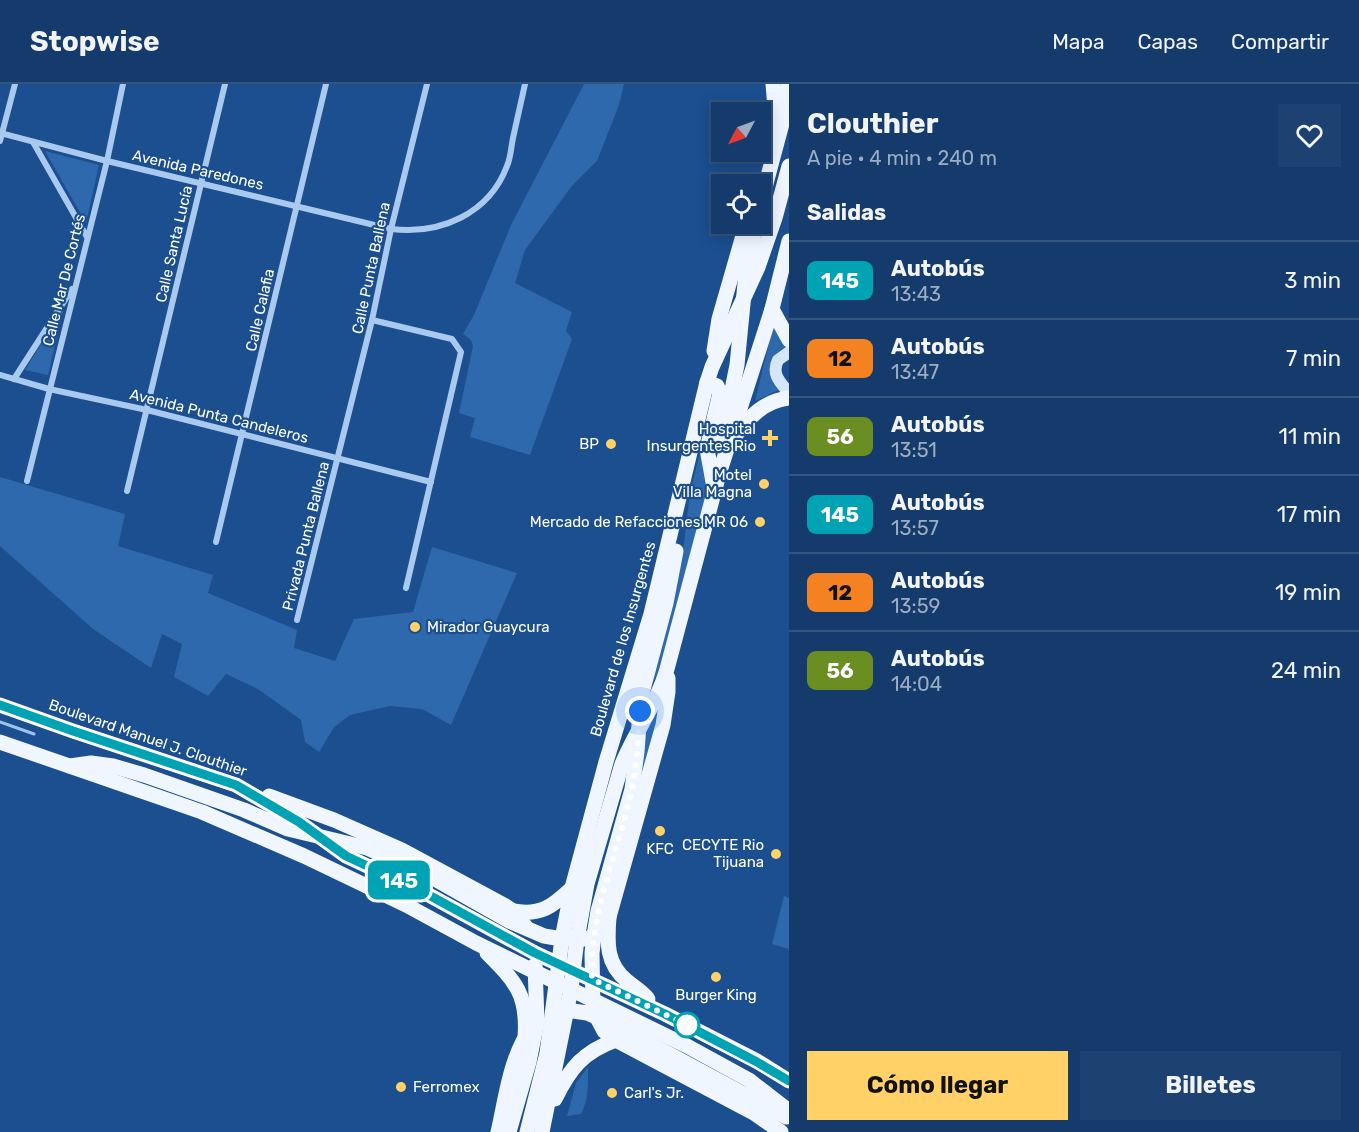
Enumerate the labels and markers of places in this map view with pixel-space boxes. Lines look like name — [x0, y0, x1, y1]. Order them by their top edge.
place label: Hospital Insurgentes Rio — [647, 420, 756, 455]
marker: Hospital Insurgentes Rio — [761, 429, 779, 447]
place label: BP — [579, 435, 599, 453]
marker: BP — [604, 437, 618, 451]
place label: Motel Villa Magna — [673, 466, 752, 501]
marker: Motel Villa Magna — [757, 477, 771, 491]
place label: Mercado de Refacciones MR 06 — [530, 513, 748, 531]
marker: Mercado de Refacciones MR 06 — [753, 515, 767, 529]
place label: Mirador Guaycura — [427, 618, 550, 636]
marker: Mirador Guaycura — [408, 620, 422, 634]
marker: KFC — [653, 824, 667, 838]
place label: CECYTE Rio Tijuana — [682, 836, 764, 871]
place label: KFC — [646, 840, 674, 858]
marker: CECYTE Rio Tijuana — [769, 847, 783, 861]
marker: Burger King — [709, 970, 723, 984]
place label: Burger King — [675, 986, 757, 1004]
unlabelled marker — [674, 1012, 700, 1038]
place label: Ferromex — [413, 1078, 480, 1096]
marker: Ferromex — [394, 1080, 408, 1094]
place label: Carl's Jr. — [624, 1084, 684, 1102]
marker: Carl's Jr. — [605, 1086, 619, 1100]

